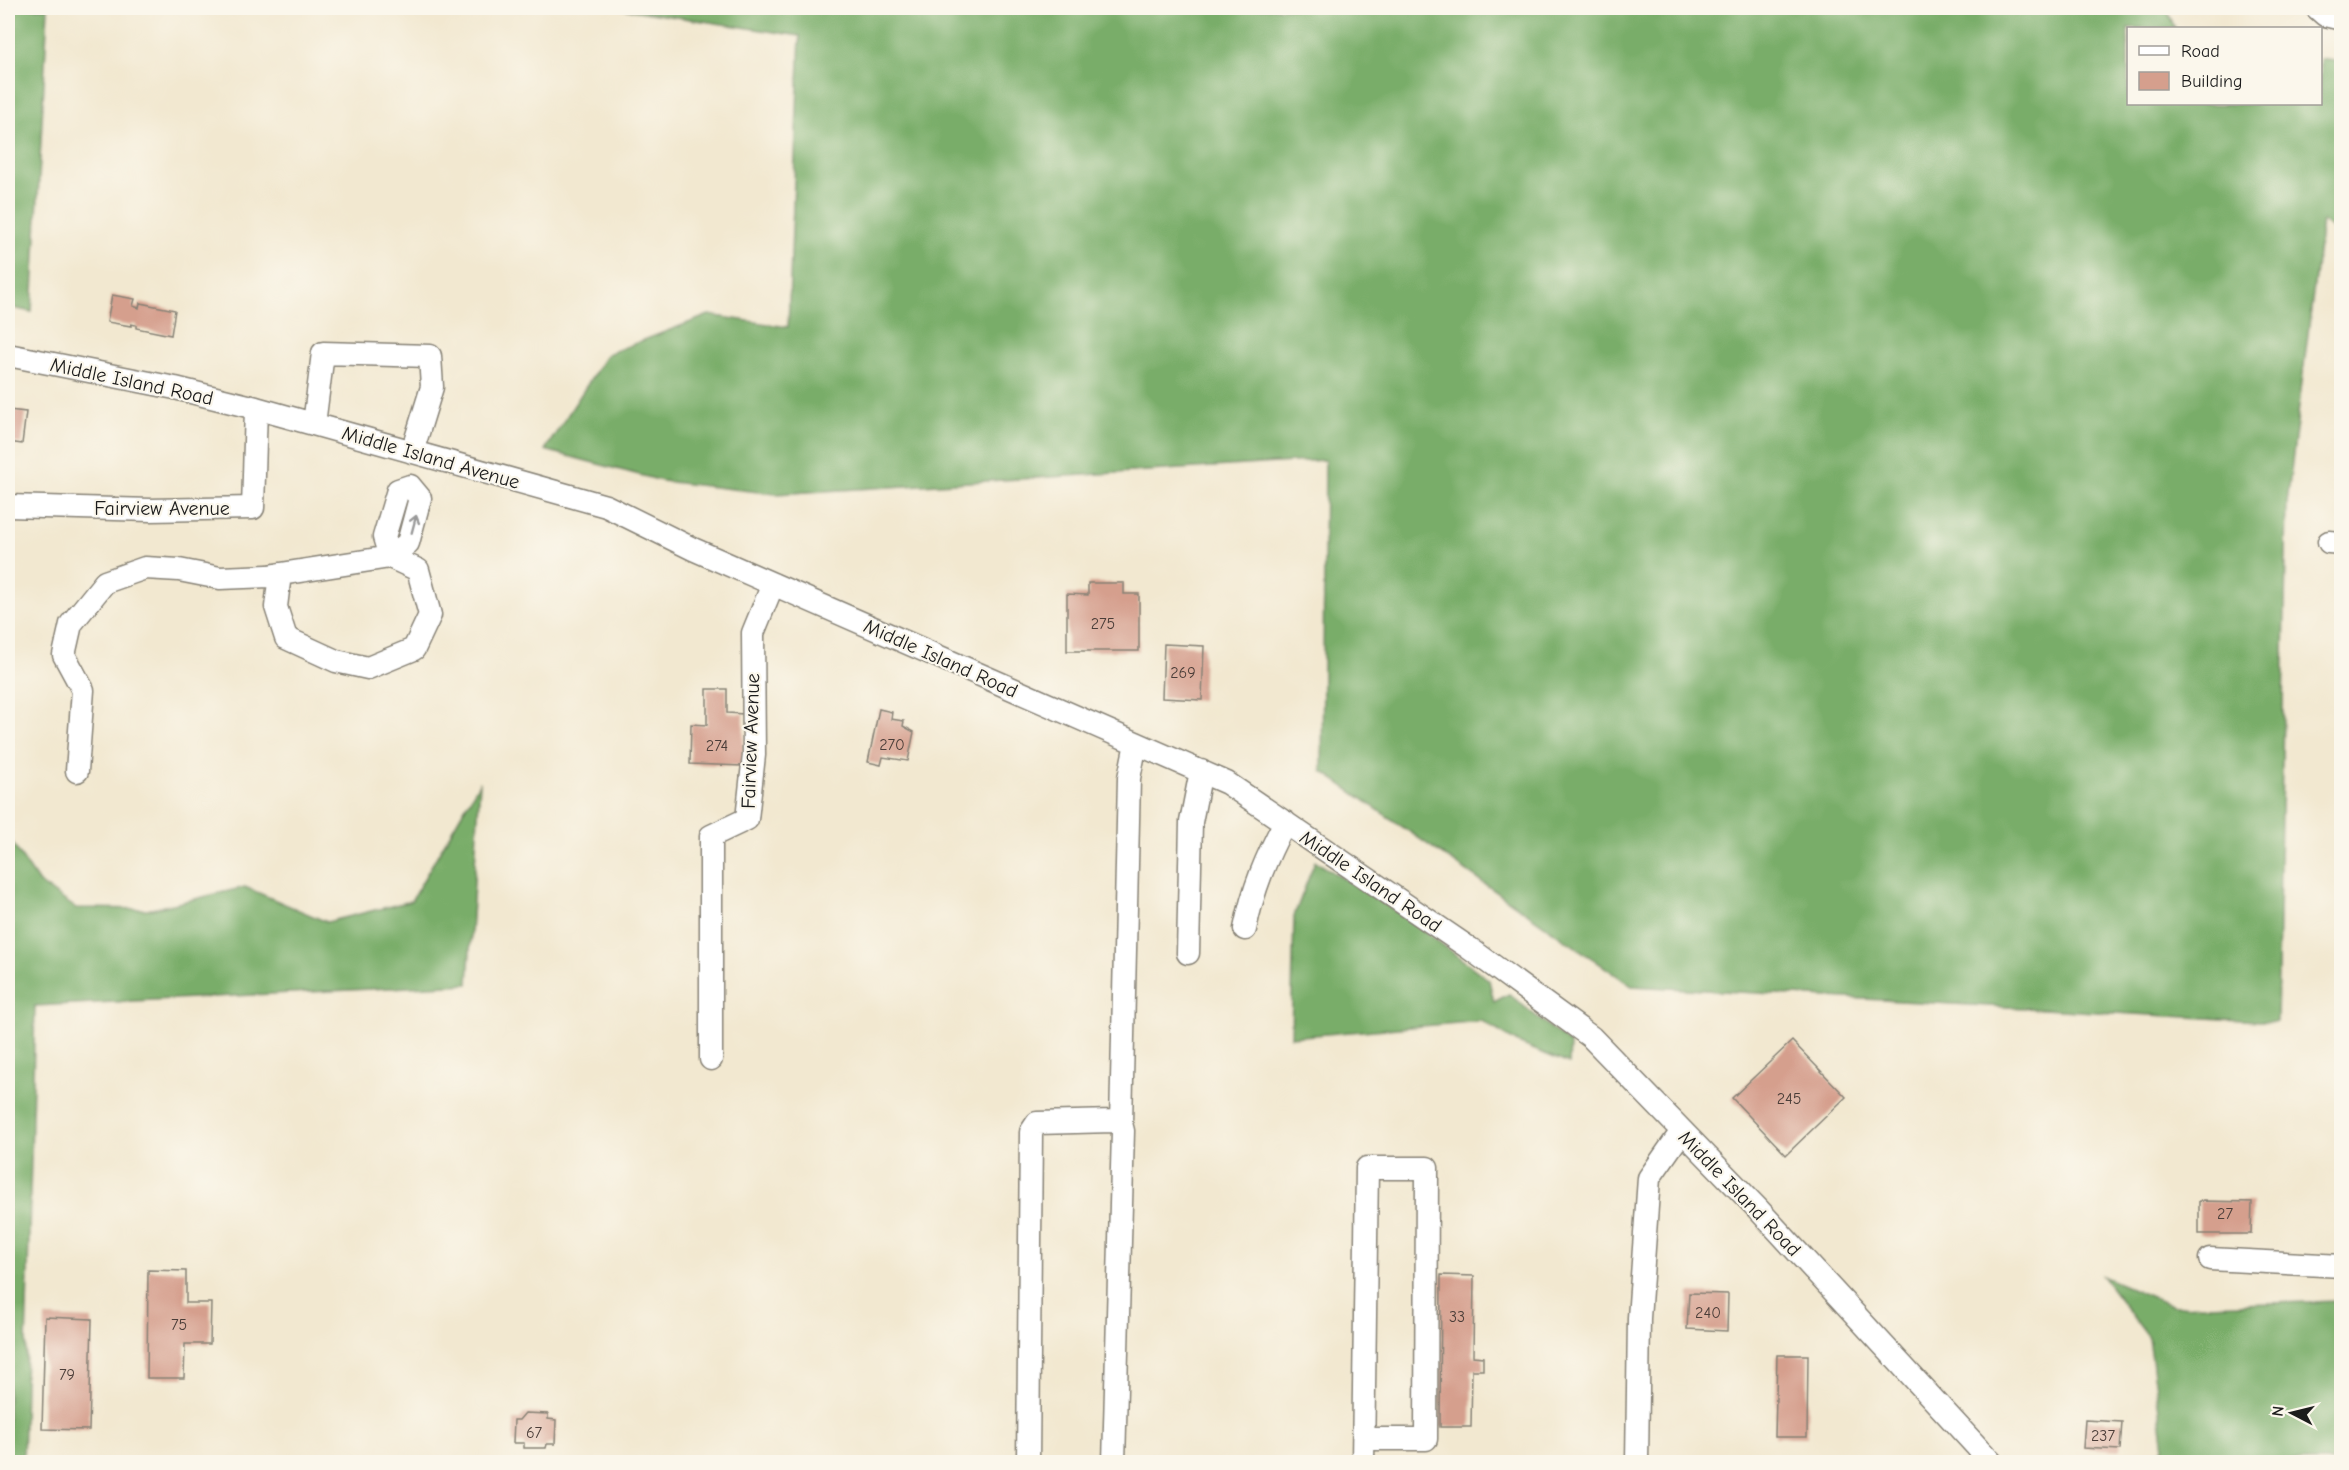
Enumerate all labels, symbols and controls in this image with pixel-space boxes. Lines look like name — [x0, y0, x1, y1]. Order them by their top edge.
legend — [2127, 27, 2322, 105]
text: Road — [2181, 41, 2220, 62]
text: Building — [2181, 71, 2243, 92]
street label: Middle Island Road — [48, 353, 215, 410]
street label: Middle Island Avenue — [339, 421, 522, 494]
street label: Fairview Avenue — [94, 497, 230, 520]
one-way arrow — [408, 515, 420, 534]
street label: Middle Island Road — [860, 614, 1021, 703]
house number: 275 — [1091, 615, 1115, 633]
house number: 269 — [1170, 664, 1196, 682]
street label: Fairview Avenue — [737, 673, 764, 809]
house number: 270 — [879, 736, 905, 754]
house number: 274 — [706, 737, 728, 755]
street label: Middle Island Road — [1295, 825, 1446, 937]
house number: 245 — [1777, 1090, 1801, 1108]
street label: Middle Island Road — [1674, 1126, 1806, 1261]
house number: 27 — [2217, 1205, 2233, 1223]
house number: 240 — [1695, 1304, 1721, 1322]
house number: 33 — [1449, 1308, 1465, 1326]
house number: 75 — [171, 1316, 187, 1334]
house number: 79 — [59, 1366, 75, 1384]
north arrow — [2262, 1383, 2322, 1443]
text: N — [2269, 1405, 2288, 1418]
house number: 67 — [526, 1424, 543, 1442]
house number: 237 — [2091, 1427, 2115, 1445]

